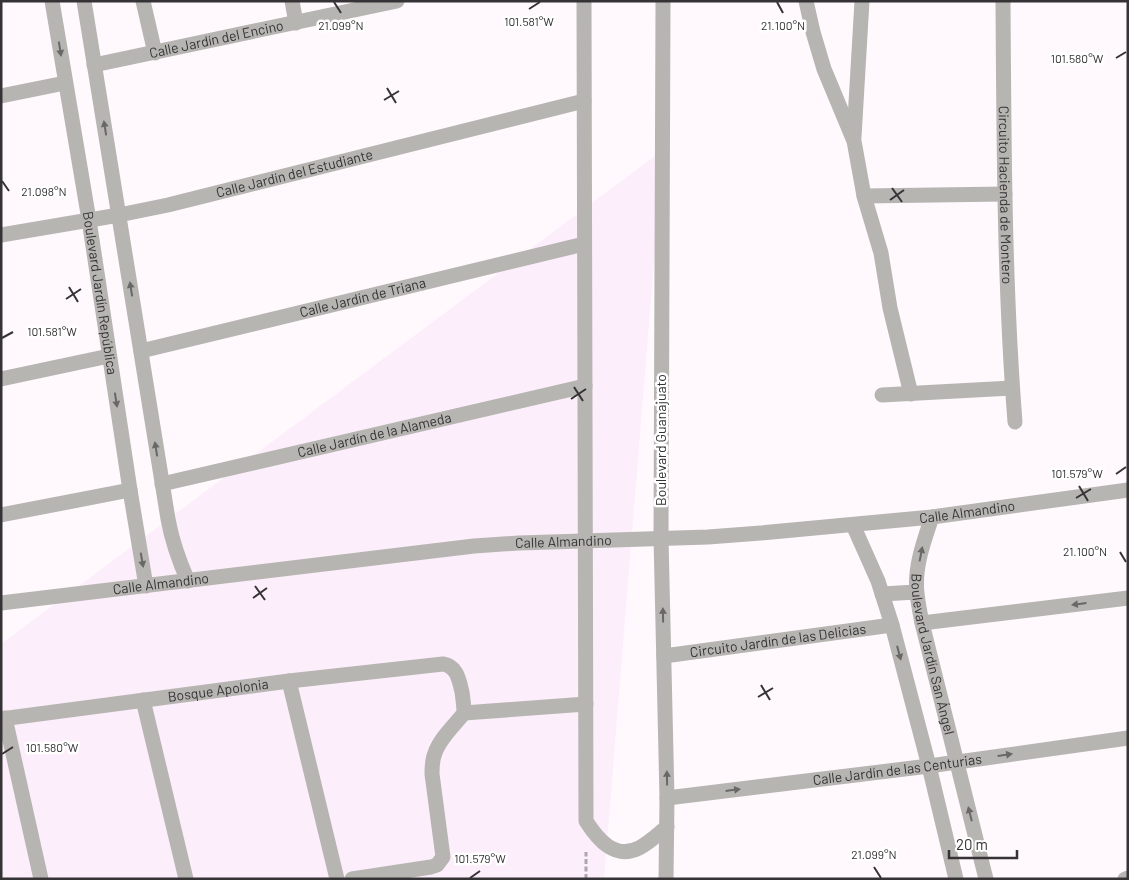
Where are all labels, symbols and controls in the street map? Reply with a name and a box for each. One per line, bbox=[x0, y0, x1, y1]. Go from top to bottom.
text: 101.581°W bbox=[504, 14, 554, 28]
street label: Calle Jardín del Encino bbox=[148, 16, 285, 61]
text: 21.099°N bbox=[318, 18, 364, 32]
text: 21.100°N bbox=[761, 18, 805, 32]
one-way arrow bbox=[56, 42, 64, 58]
text: 101.580°W bbox=[1051, 51, 1104, 65]
street label: Circuito Hacienda de Montero bbox=[996, 106, 1016, 285]
one-way arrow bbox=[100, 120, 108, 136]
street label: Calle Jardín del Estudiante bbox=[214, 145, 374, 201]
text: 21.098°N bbox=[21, 184, 67, 198]
street label: Boulevard Jardín República bbox=[80, 210, 121, 376]
street label: Calle Jardín de Triana bbox=[298, 274, 427, 320]
one-way arrow bbox=[126, 280, 134, 296]
text: 101.581°W bbox=[27, 324, 77, 338]
street label: Boulevard Guanajuato bbox=[652, 374, 669, 506]
one-way arrow bbox=[112, 392, 120, 408]
street label: Calle Jardín de la Alameda bbox=[296, 408, 453, 460]
one-way arrow bbox=[152, 441, 160, 457]
text: 101.579°W bbox=[1051, 466, 1103, 480]
street label: Calle Almandino bbox=[918, 497, 1016, 526]
street label: Calle Almandino bbox=[515, 531, 612, 551]
text: 21.100°N bbox=[1063, 544, 1107, 558]
one-way arrow bbox=[917, 545, 925, 561]
one-way arrow bbox=[138, 553, 146, 569]
street label: Calle Almandino bbox=[112, 569, 210, 597]
street label: Boulevard Jardín San Ángel bbox=[908, 573, 959, 736]
one-way arrow bbox=[1071, 600, 1087, 608]
one-way arrow bbox=[659, 607, 667, 623]
street label: Circuito Jardín de las Delicias bbox=[689, 620, 867, 660]
one-way arrow bbox=[895, 645, 903, 660]
street label: Bosque Apolonia bbox=[167, 675, 270, 705]
text: 101.580°W bbox=[26, 740, 79, 754]
street label: Calle Jardín de las Centurias bbox=[812, 750, 983, 788]
one-way arrow bbox=[998, 751, 1014, 759]
one-way arrow bbox=[663, 769, 671, 785]
one-way arrow bbox=[725, 786, 741, 794]
one-way arrow bbox=[966, 807, 974, 822]
scale bar bbox=[949, 828, 1016, 860]
text: 20 m bbox=[956, 835, 988, 853]
text: 21.099°N bbox=[851, 847, 897, 861]
text: 101.579°W bbox=[454, 851, 506, 865]

